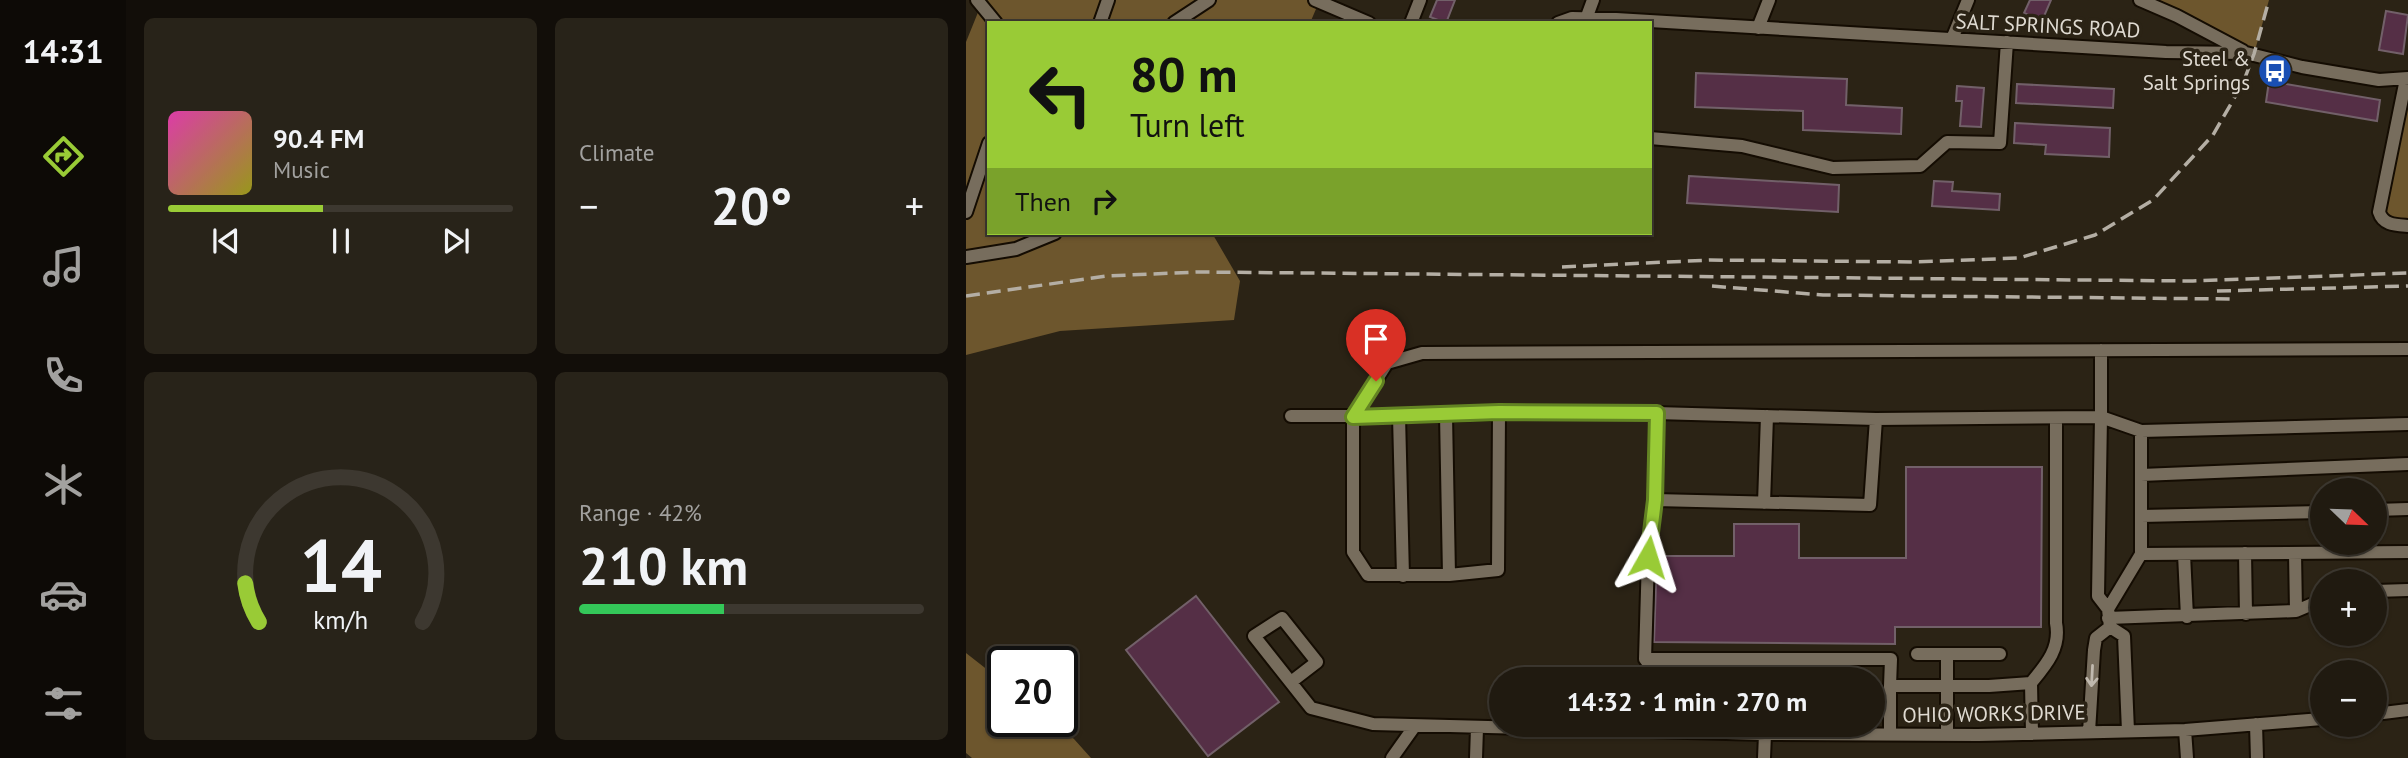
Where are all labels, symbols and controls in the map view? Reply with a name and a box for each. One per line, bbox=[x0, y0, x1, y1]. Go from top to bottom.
street label: SALT SPRINGS ROAD bbox=[1955, 7, 2141, 44]
text: 14:31 bbox=[22, 30, 104, 72]
text: 80 m bbox=[1130, 42, 1237, 106]
place label: Steel & Salt Springs bbox=[2143, 45, 2250, 96]
icon: left bbox=[1015, 49, 1106, 140]
bus stop icon: Steel & Salt Springs bbox=[2256, 52, 2294, 90]
text: Turn left bbox=[1130, 104, 1245, 146]
text: 90.4 FM bbox=[273, 122, 364, 155]
icon: directions bbox=[39, 132, 88, 181]
text: Climate bbox=[579, 138, 654, 167]
text: Music bbox=[273, 155, 330, 184]
text: 20° bbox=[711, 172, 792, 239]
text: − bbox=[579, 181, 598, 230]
text: + bbox=[905, 181, 924, 230]
icon: right bbox=[1085, 182, 1123, 220]
text: Then bbox=[1015, 185, 1071, 218]
icon: previous bbox=[207, 222, 245, 260]
icon: pause bbox=[322, 222, 360, 260]
icon: next bbox=[437, 222, 475, 260]
icon: music bbox=[39, 242, 88, 291]
pin bbox=[1346, 309, 1406, 381]
icon: arrive bbox=[1357, 320, 1395, 358]
icon: phone bbox=[39, 351, 88, 400]
icon: climate bbox=[39, 460, 88, 509]
north arrow bbox=[2310, 478, 2387, 555]
map controls bbox=[2310, 478, 2387, 737]
text: Range · 42% bbox=[579, 498, 702, 527]
text: 14 bbox=[299, 518, 382, 612]
position arrow bbox=[1611, 520, 1685, 594]
text: 210 km bbox=[579, 532, 748, 599]
button: + bbox=[2310, 569, 2387, 646]
icon: car bbox=[39, 570, 88, 619]
text: km/h bbox=[313, 604, 368, 636]
speed limit sign: 20 bbox=[987, 646, 1078, 737]
button: − bbox=[2310, 660, 2387, 737]
one-way arrow bbox=[2085, 665, 2098, 687]
icon: filters bbox=[39, 679, 88, 728]
text: 14:32 · 1 min · 270 m bbox=[1567, 685, 1807, 718]
street label: OHIO WORKS DRIVE bbox=[1902, 698, 2086, 729]

